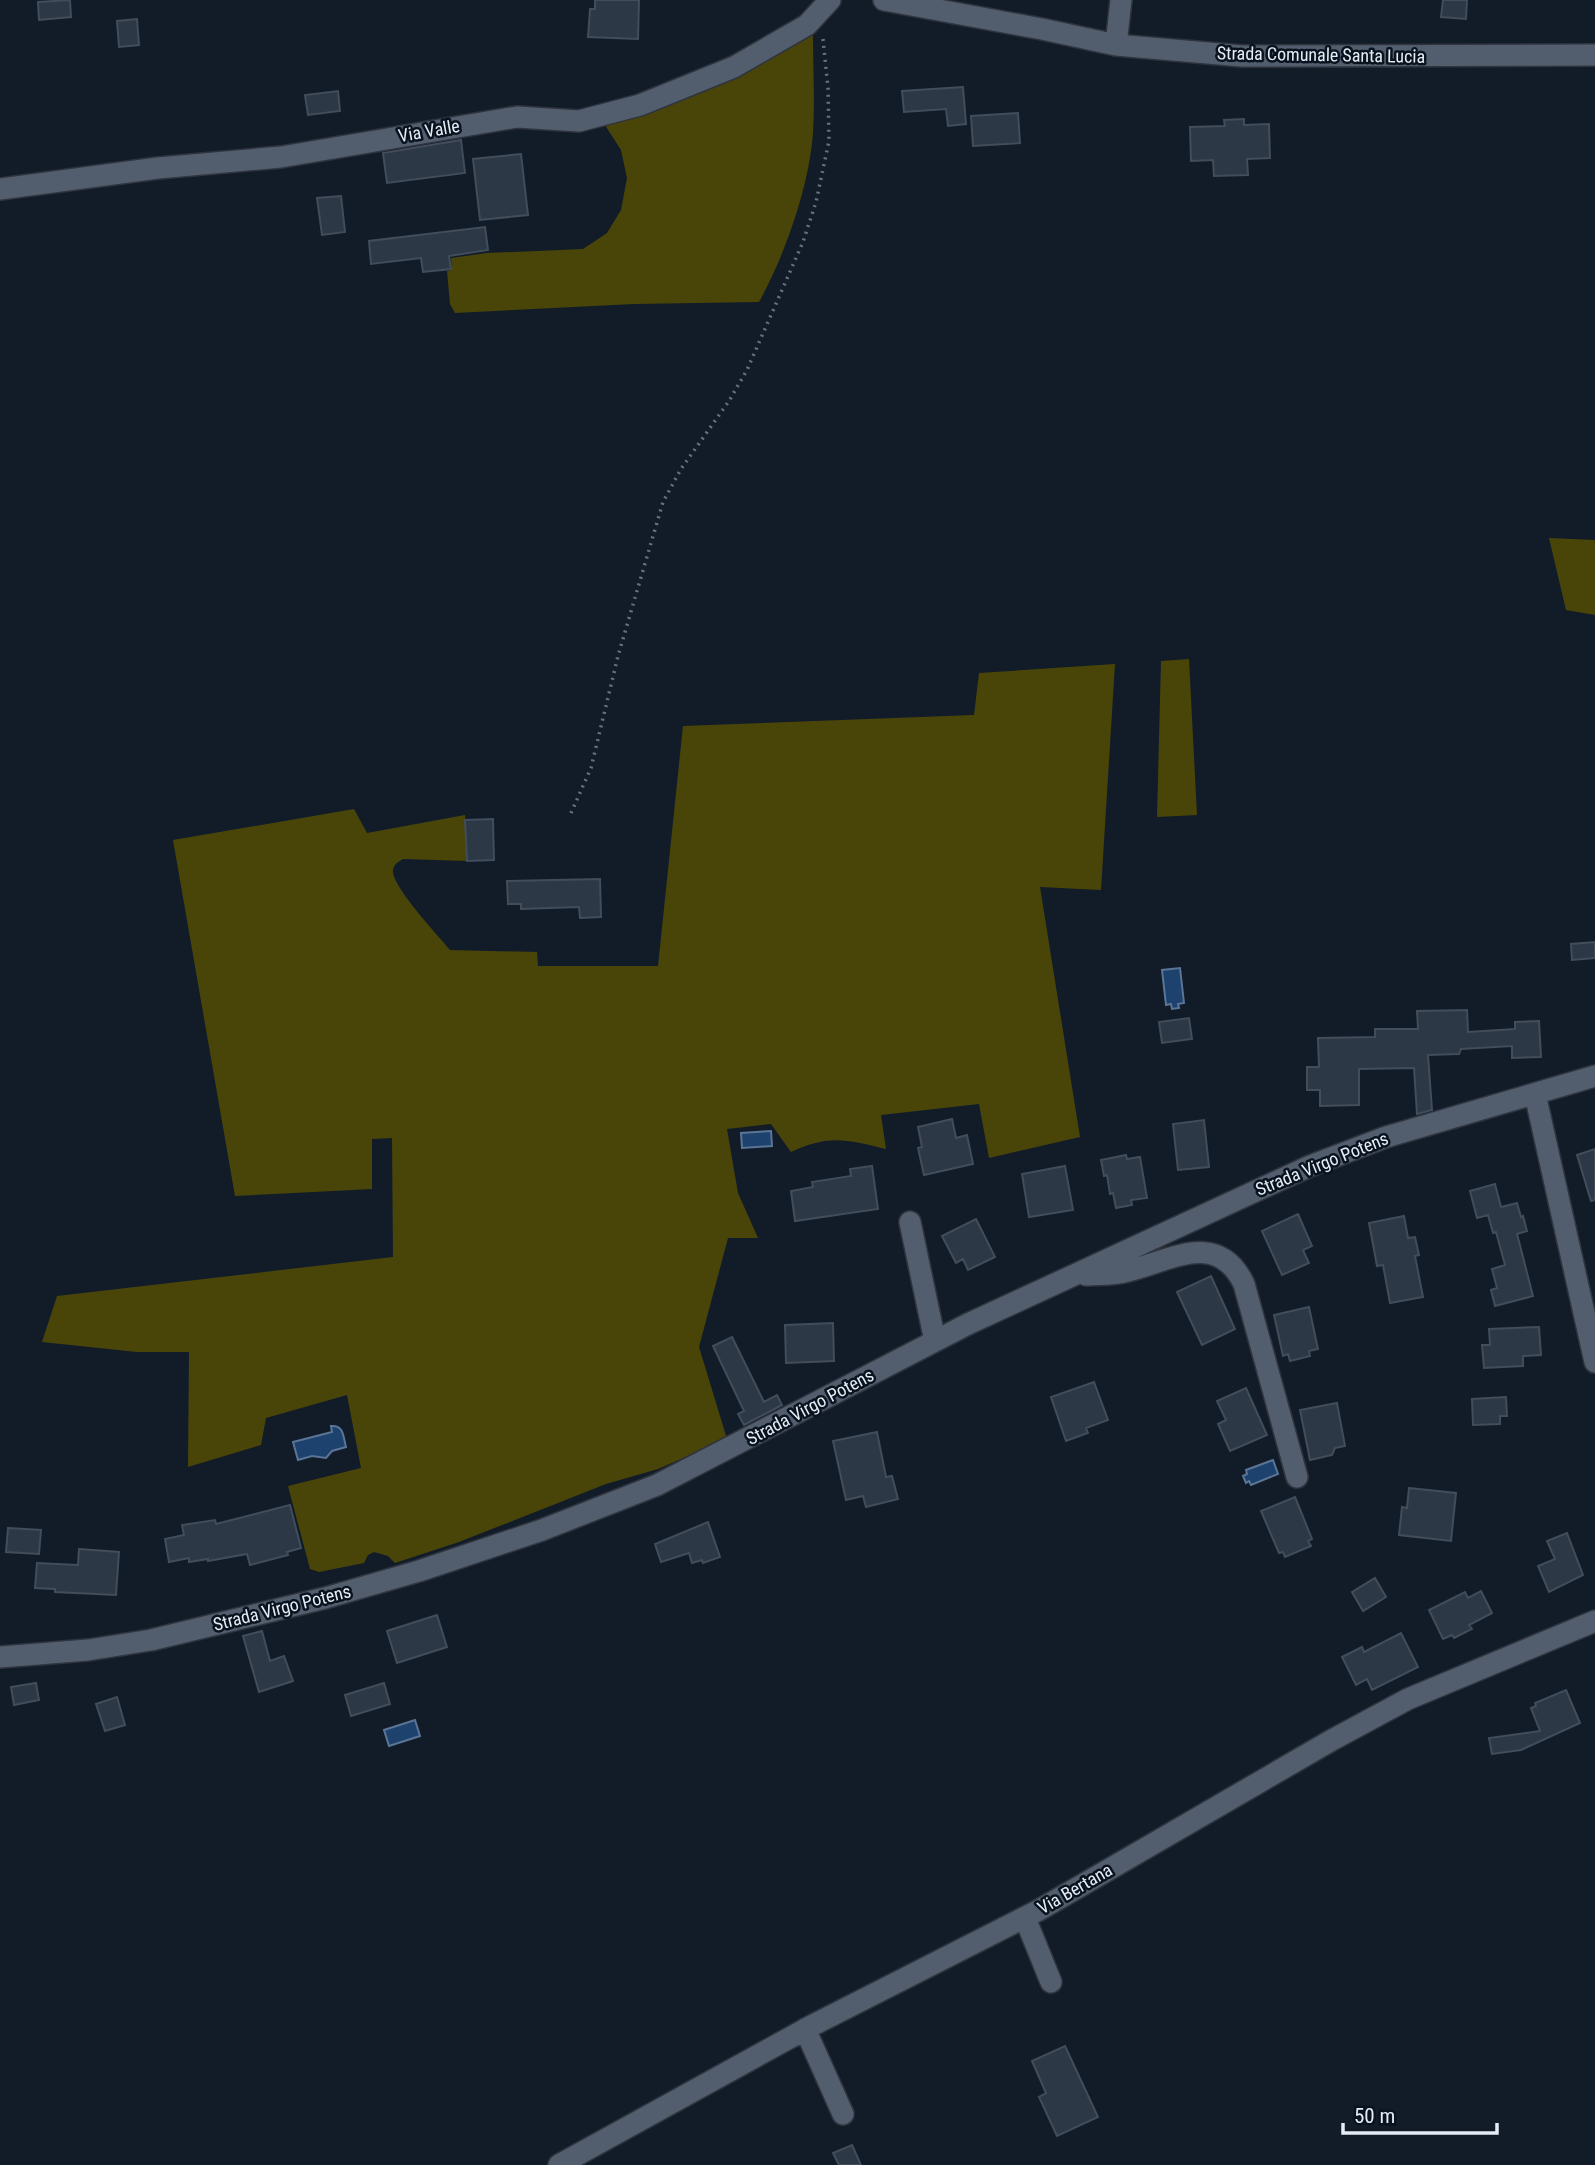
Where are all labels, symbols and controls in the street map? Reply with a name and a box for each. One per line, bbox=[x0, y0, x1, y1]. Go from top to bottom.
street label: Strada Comunale Santa Lucia bbox=[1217, 42, 1425, 67]
street label: Via Valle bbox=[397, 115, 461, 146]
street label: Strada Virgo Potens bbox=[1252, 1127, 1391, 1200]
street label: Strada Virgo Potens bbox=[742, 1364, 877, 1449]
street label: Strada Virgo Potens bbox=[211, 1580, 353, 1635]
street label: Via Bertana bbox=[1034, 1859, 1116, 1918]
scale bar bbox=[1343, 2092, 1497, 2136]
text: 50 m bbox=[1354, 2104, 1395, 2128]

